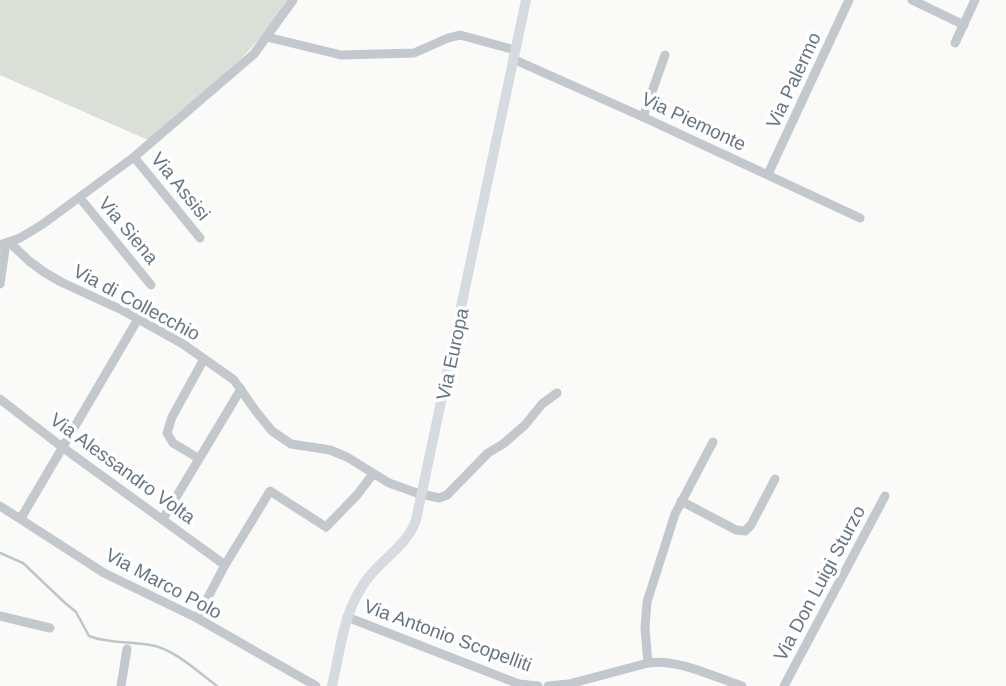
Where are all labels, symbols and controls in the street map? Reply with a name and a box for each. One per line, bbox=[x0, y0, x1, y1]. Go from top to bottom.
street label: Via Palermo bbox=[762, 29, 825, 131]
street label: Via Piemonte bbox=[638, 88, 749, 155]
street label: Via Assisi bbox=[147, 148, 214, 224]
street label: Via Siena bbox=[95, 193, 163, 268]
street label: Via di Collecchio bbox=[70, 260, 204, 345]
street label: Via Europa bbox=[432, 306, 473, 402]
street label: Via Alessandro Volta bbox=[46, 409, 200, 528]
street label: Via Don Luigi Sturzo bbox=[770, 502, 869, 664]
street label: Via Marco Polo bbox=[102, 544, 225, 623]
street label: Via Antonio Scopelliti bbox=[361, 595, 535, 676]

